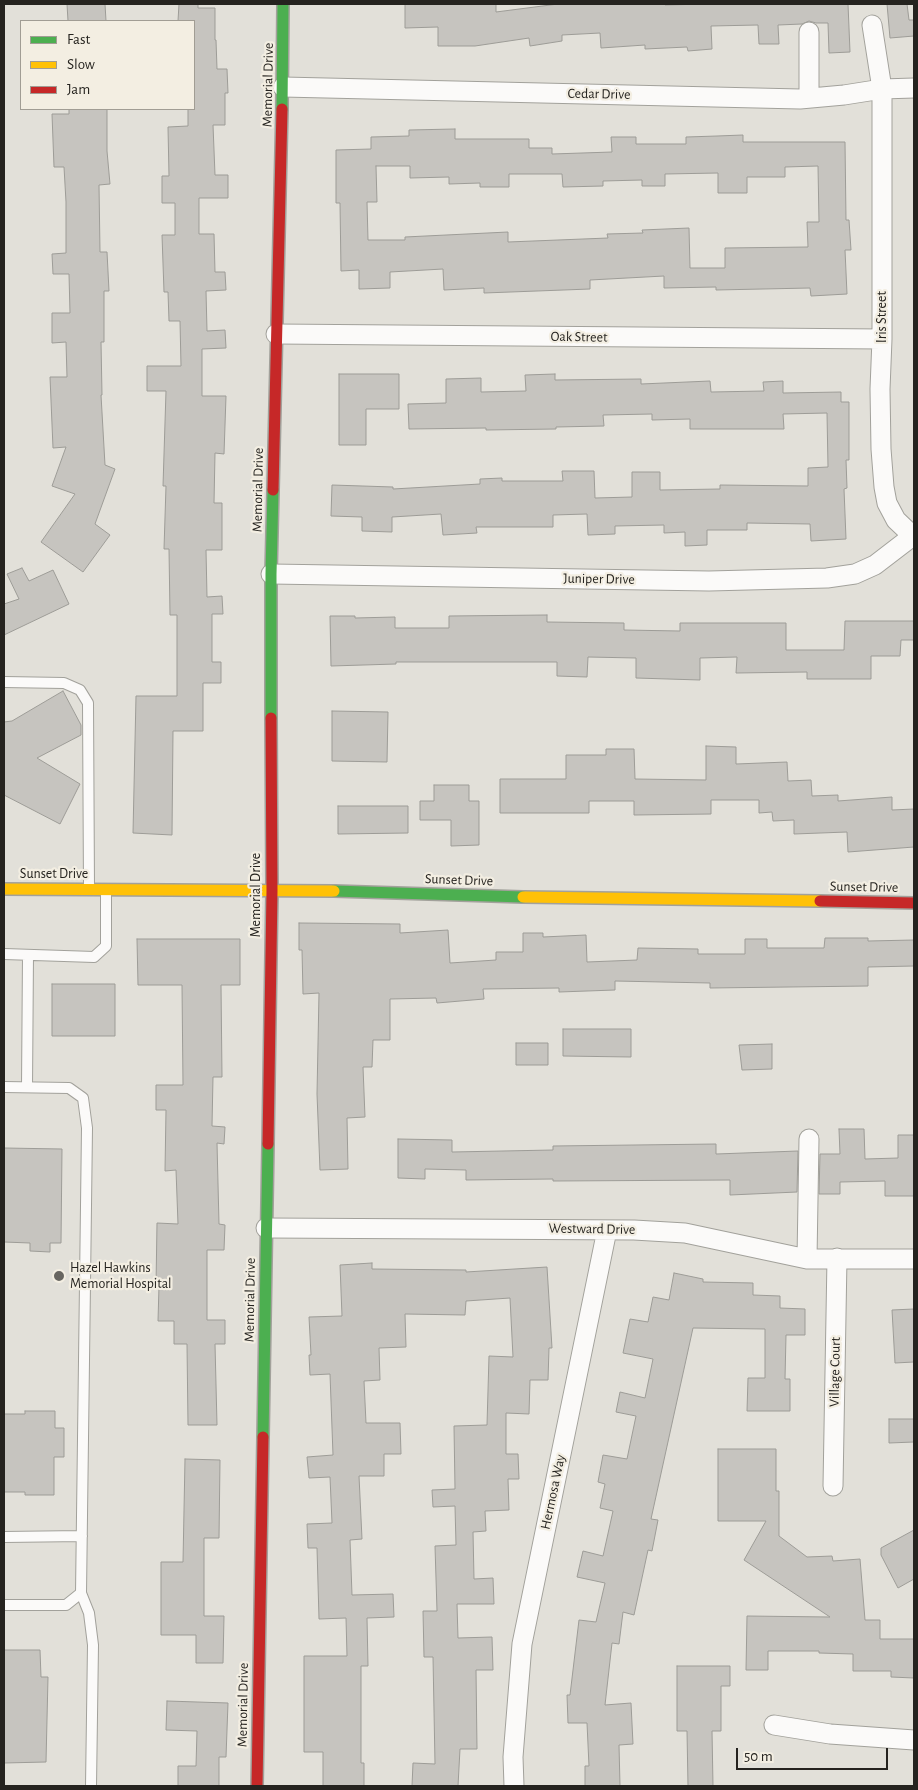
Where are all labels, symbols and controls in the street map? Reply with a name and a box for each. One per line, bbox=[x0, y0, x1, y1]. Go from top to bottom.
legend bbox=[20, 20, 195, 110]
text: Fast bbox=[67, 32, 90, 47]
street label: Memorial Drive bbox=[259, 43, 277, 127]
text: Slow bbox=[67, 57, 95, 72]
text: Jam bbox=[67, 82, 90, 97]
street label: Cedar Drive bbox=[567, 85, 631, 103]
street label: Iris Street bbox=[874, 291, 890, 343]
street label: Oak Street bbox=[550, 328, 608, 346]
street label: Memorial Drive bbox=[249, 448, 267, 532]
street label: Juniper Drive bbox=[563, 570, 635, 588]
street label: Memorial Drive bbox=[248, 853, 264, 937]
street label: Sunset Drive bbox=[20, 866, 88, 882]
street label: Sunset Drive bbox=[425, 870, 493, 890]
street label: Sunset Drive bbox=[830, 878, 898, 896]
street label: Westward Drive bbox=[549, 1220, 635, 1238]
street label: Memorial Drive bbox=[241, 1258, 259, 1342]
place label: Hazel Hawkins Memorial Hospital bbox=[70, 1260, 172, 1292]
marker: Hazel Hawkins Memorial Hospital bbox=[52, 1269, 66, 1283]
street label: Village Court bbox=[826, 1337, 844, 1407]
street label: Hermosa Way bbox=[537, 1453, 569, 1531]
street label: Memorial Drive bbox=[234, 1663, 252, 1747]
scale bar bbox=[738, 1738, 890, 1770]
text: 50 m bbox=[744, 1749, 773, 1764]

